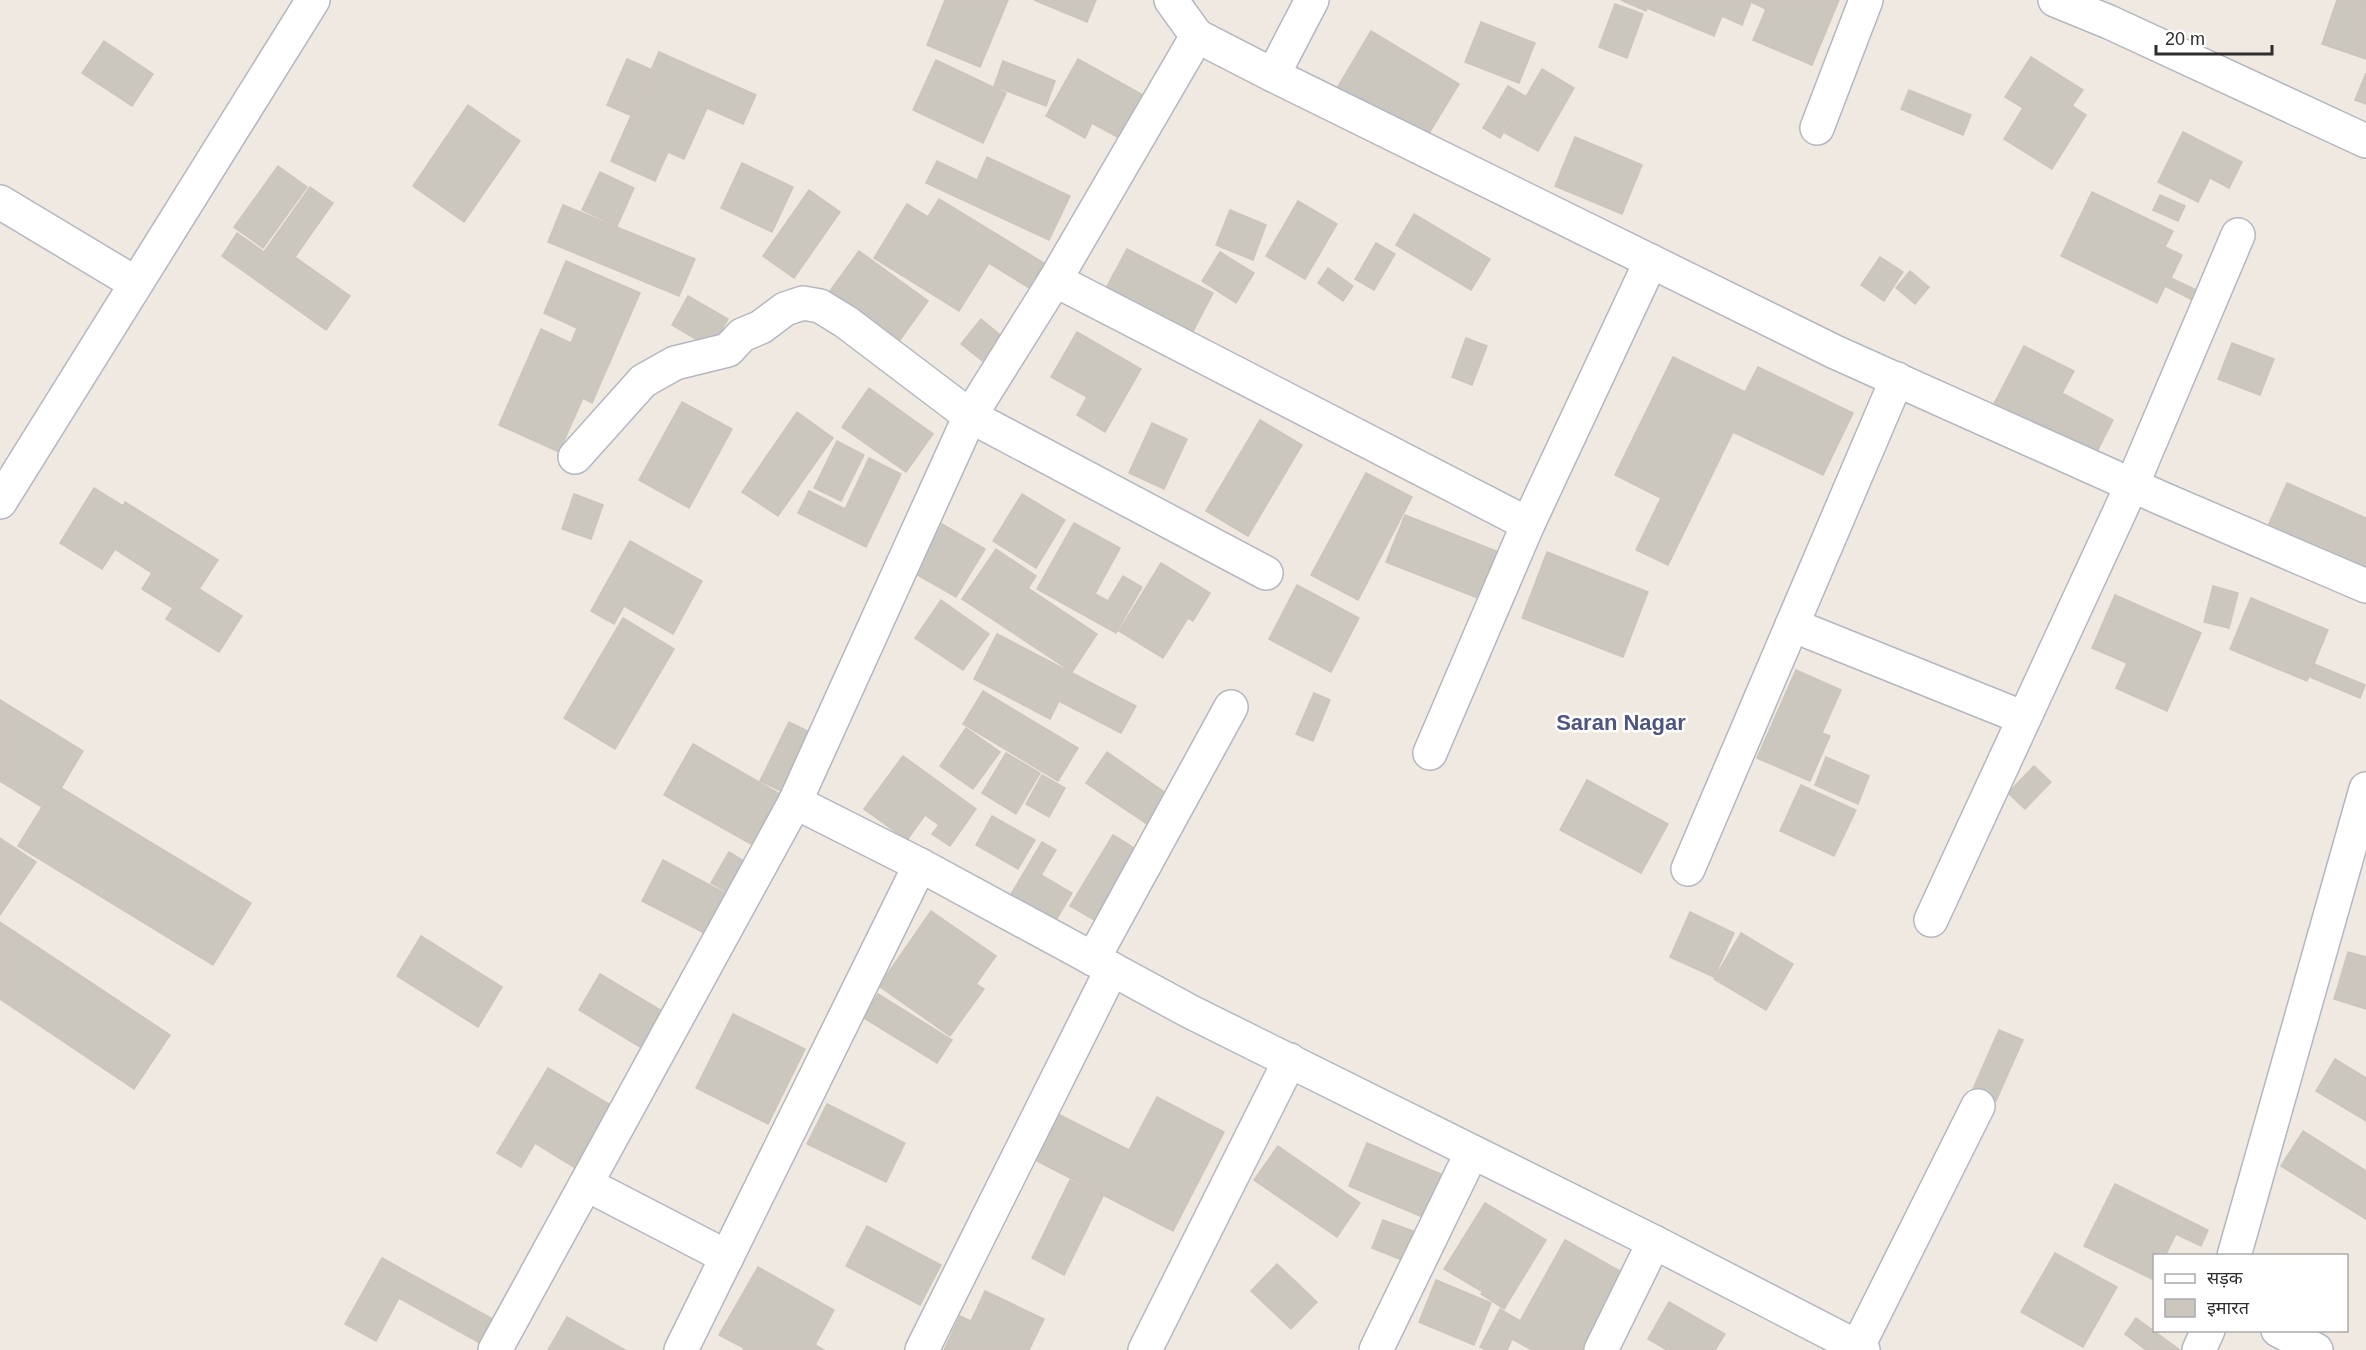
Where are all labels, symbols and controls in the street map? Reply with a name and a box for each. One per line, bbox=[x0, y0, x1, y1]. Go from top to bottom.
scale bar bbox=[2156, 18, 2272, 56]
text: 20 m bbox=[2165, 29, 2205, 49]
district label: Saran Nagar bbox=[1556, 710, 1686, 735]
legend bbox=[2153, 1254, 2348, 1332]
text: सड़क bbox=[2207, 1268, 2244, 1288]
text: इमारत bbox=[2207, 1298, 2250, 1318]

